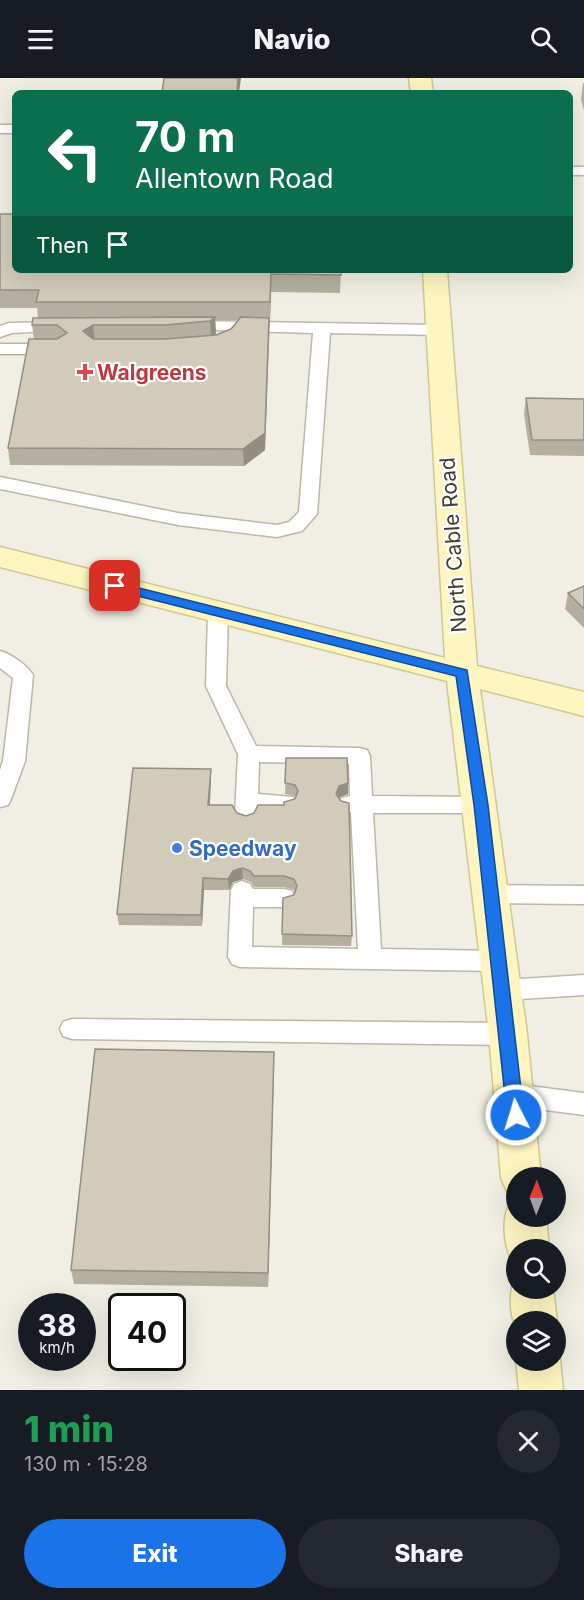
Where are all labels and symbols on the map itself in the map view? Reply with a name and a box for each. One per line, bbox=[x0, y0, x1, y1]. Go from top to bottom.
place label: Walgreens bbox=[97, 360, 207, 385]
marker: Walgreens bbox=[78, 365, 92, 379]
street label: North Cable Road bbox=[434, 456, 472, 634]
pin bbox=[89, 560, 140, 611]
place label: Speedway bbox=[189, 836, 297, 861]
marker: Speedway bbox=[170, 841, 184, 855]
position arrow bbox=[484, 1083, 548, 1147]
north arrow bbox=[506, 1167, 566, 1227]
speed limit sign: 40 bbox=[108, 1293, 186, 1371]

